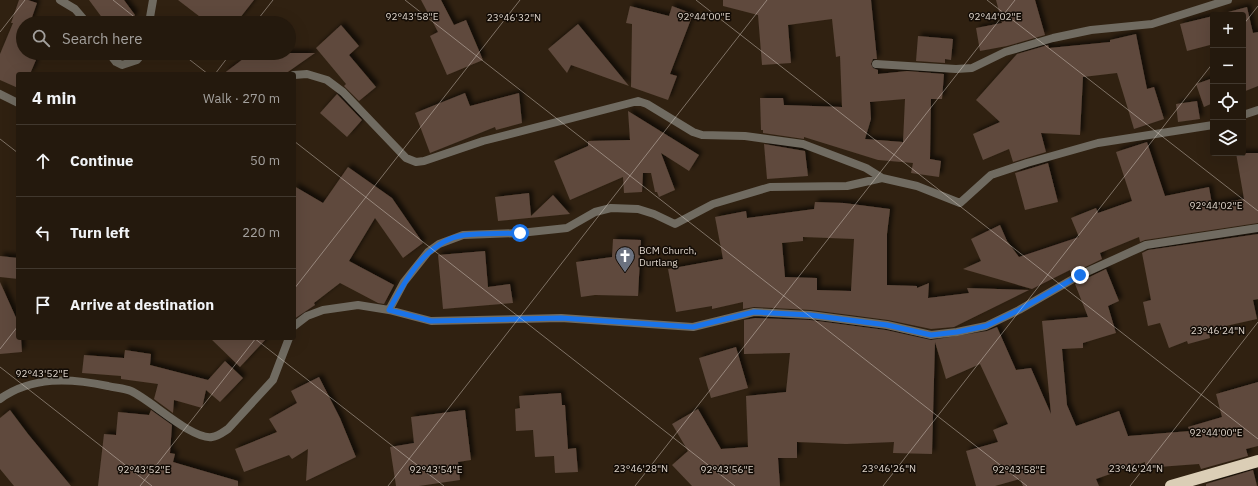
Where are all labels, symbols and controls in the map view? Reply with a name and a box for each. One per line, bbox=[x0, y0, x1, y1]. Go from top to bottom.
text: 92°43'58"E bbox=[385, 10, 439, 23]
text: 92°44'00"E bbox=[677, 10, 731, 23]
text: 92°44'02"E bbox=[968, 10, 1022, 23]
text: 23°46'32"N bbox=[487, 11, 541, 24]
map controls bbox=[1210, 12, 1246, 156]
button: + bbox=[1210, 12, 1246, 48]
search box bbox=[16, 16, 296, 60]
icon: search bbox=[30, 27, 52, 49]
text: Search here bbox=[62, 29, 142, 48]
button: − bbox=[1210, 48, 1246, 84]
button: locate bbox=[1210, 84, 1246, 120]
text: 4 min bbox=[32, 87, 76, 109]
text: Walk · 270 m bbox=[203, 90, 280, 107]
button: layers bbox=[1210, 120, 1246, 156]
icon: ahead bbox=[32, 150, 54, 172]
text: Continue bbox=[70, 151, 134, 170]
text: 50 m bbox=[250, 152, 280, 169]
text: 92°44'02"E bbox=[1189, 199, 1243, 212]
icon: left bbox=[32, 222, 54, 244]
text: Turn left bbox=[70, 223, 130, 242]
text: 220 m bbox=[242, 224, 280, 241]
route start bbox=[511, 224, 529, 242]
place label: BCM Church, Durtlang bbox=[639, 244, 697, 269]
church icon: BCM Church, Durtlang bbox=[614, 245, 636, 273]
route end bbox=[1071, 266, 1089, 284]
icon: arrive bbox=[32, 294, 54, 316]
text: Arrive at destination bbox=[70, 295, 214, 314]
text: 23°46'24"N bbox=[1191, 324, 1245, 337]
text: 92°43'52"E bbox=[15, 367, 69, 380]
text: 92°44'00"E bbox=[1189, 426, 1243, 439]
text: 23°46'28"N bbox=[614, 462, 668, 475]
text: 23°46'26"N bbox=[862, 462, 916, 475]
text: 23°46'24"N bbox=[1109, 462, 1163, 475]
text: 92°43'52"E bbox=[117, 463, 171, 476]
text: 92°43'54"E bbox=[409, 463, 463, 476]
text: 92°43'56"E bbox=[700, 463, 754, 476]
text: 92°43'58"E bbox=[992, 463, 1046, 476]

